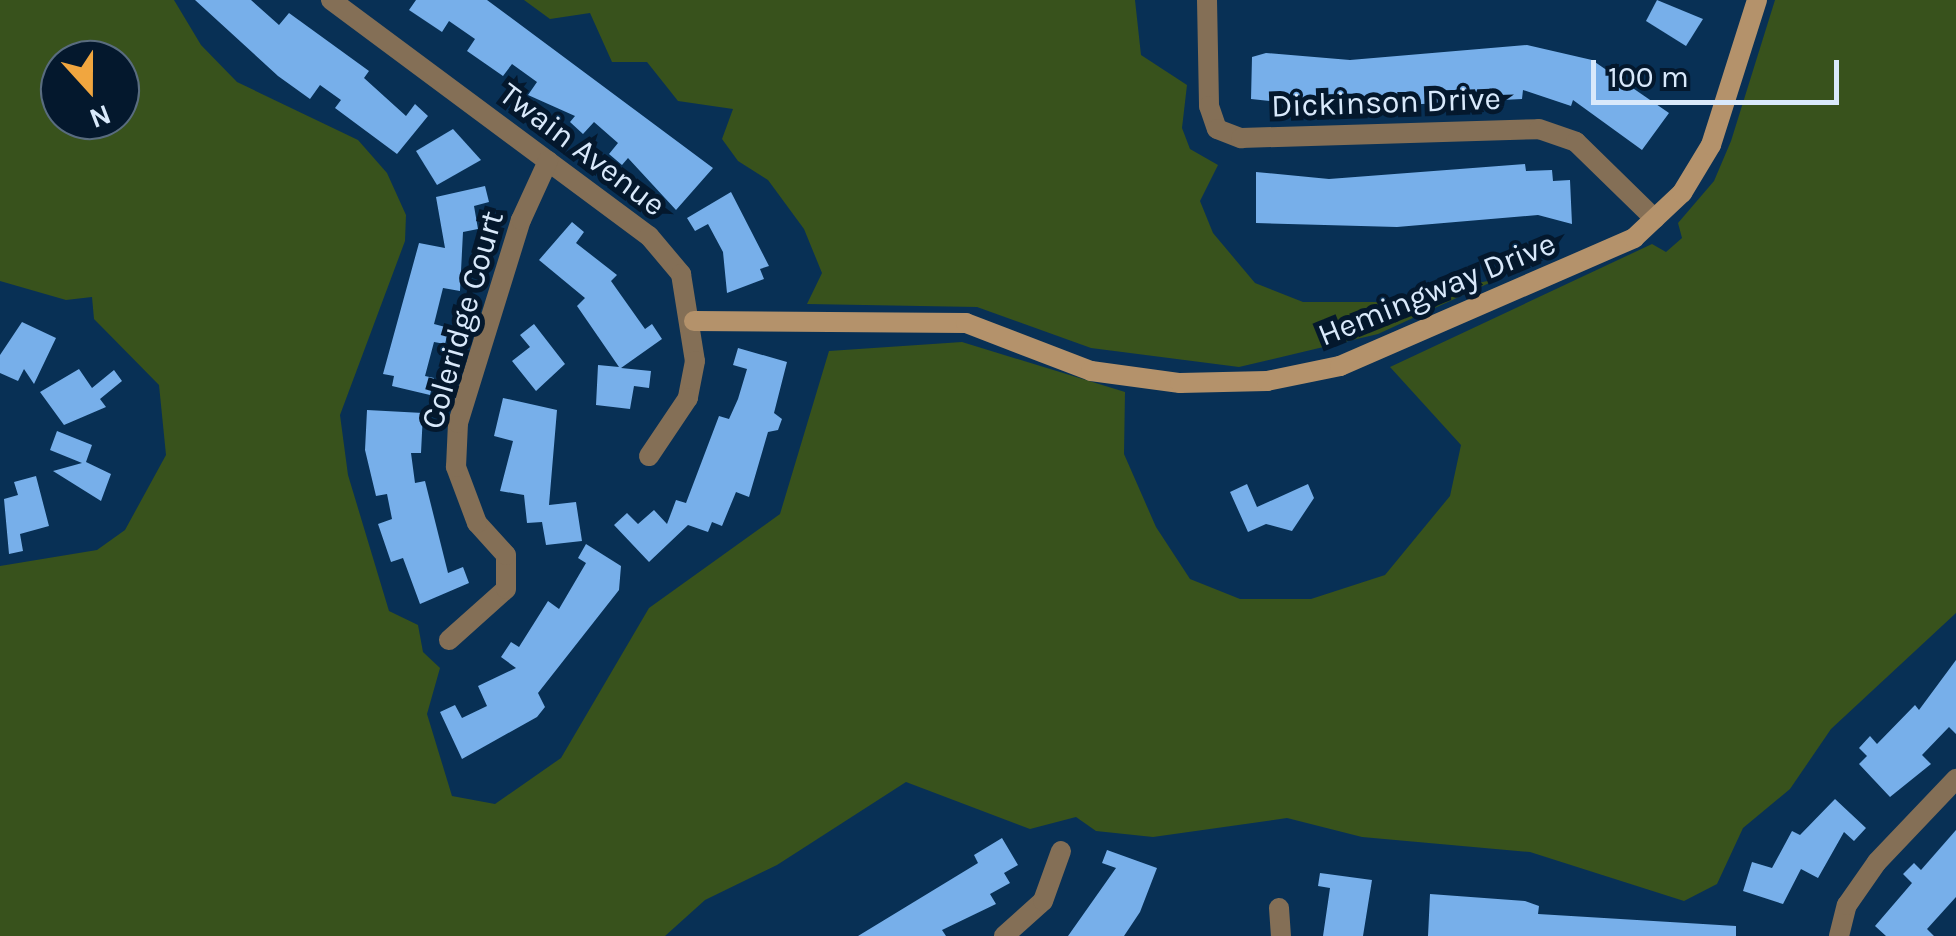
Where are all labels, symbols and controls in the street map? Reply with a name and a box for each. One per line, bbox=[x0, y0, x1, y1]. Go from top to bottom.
north arrow bbox=[40, 40, 140, 140]
scale bar bbox=[1596, 40, 1844, 102]
text: 100 m bbox=[1608, 59, 1689, 95]
street label: Twain Avenue bbox=[491, 75, 673, 225]
street label: Dickinson Drive bbox=[1270, 80, 1502, 126]
text: N bbox=[85, 98, 116, 136]
street label: Coleridge Court bbox=[414, 207, 512, 433]
street label: Hemingway Drive bbox=[1313, 225, 1561, 355]

